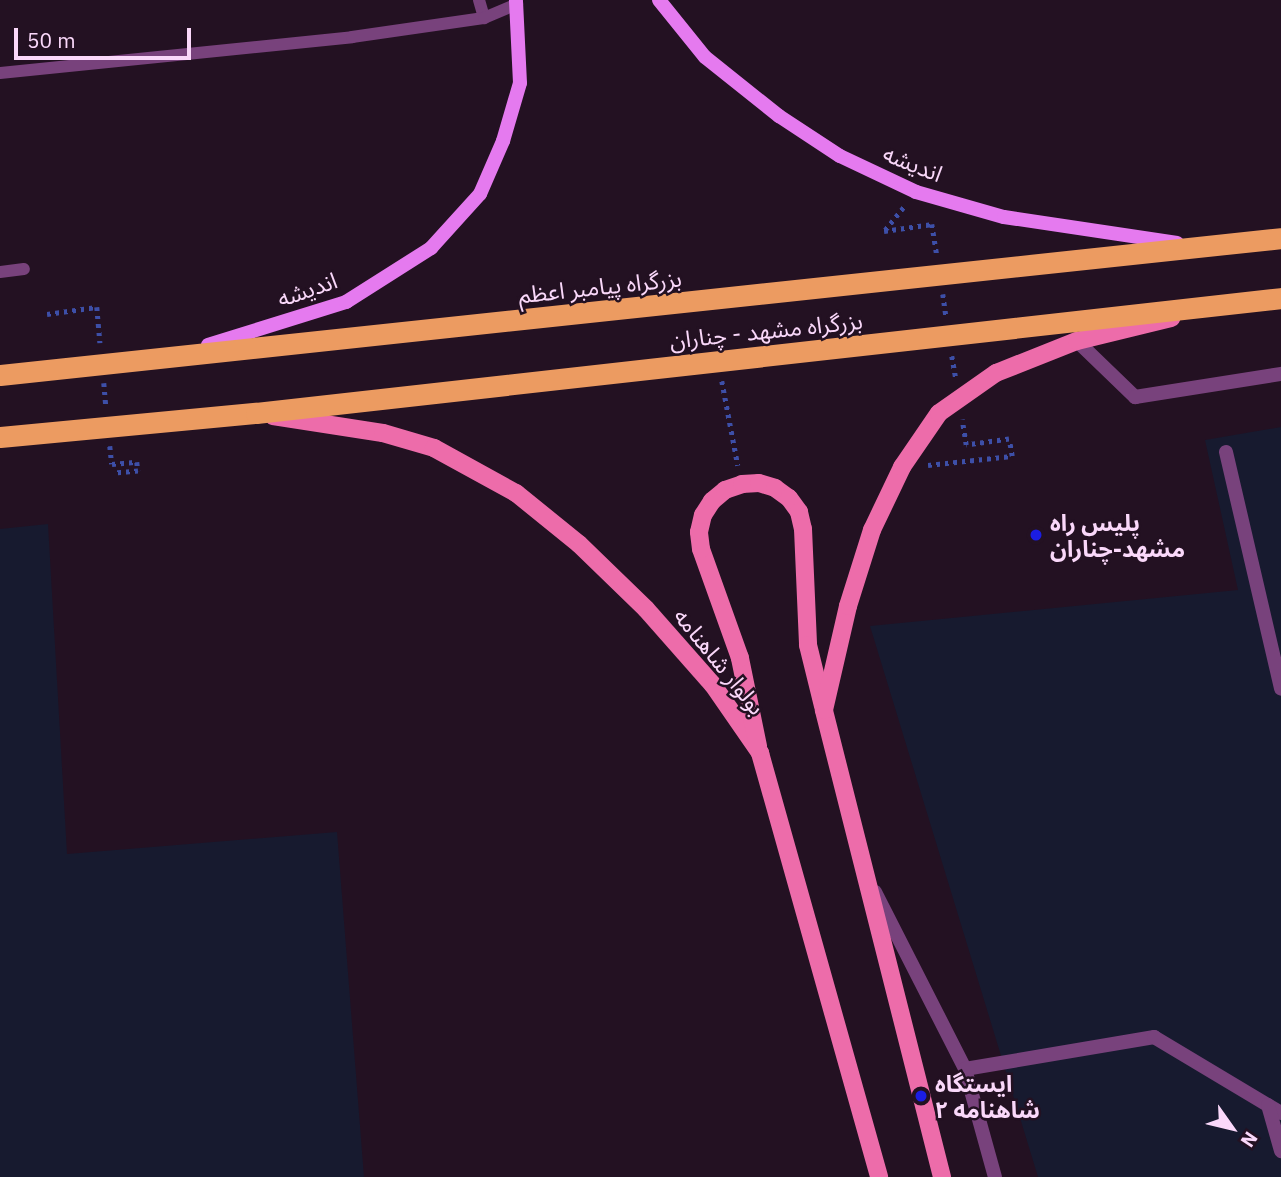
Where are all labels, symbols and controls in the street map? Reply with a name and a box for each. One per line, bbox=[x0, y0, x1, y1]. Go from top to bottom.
scale bar bbox=[18, 14, 194, 58]
text: 50 m bbox=[27, 26, 76, 54]
street label: اندیشه bbox=[879, 139, 947, 187]
street label: بزرگراه پیامبر اعظم bbox=[517, 264, 683, 308]
street label: اندیشه bbox=[273, 266, 341, 312]
street label: بزرگراه مشهد - چناران bbox=[668, 306, 864, 354]
place label: پلیس راه مشهد-چناران bbox=[1050, 508, 1185, 562]
marker: پلیس راه مشهد-چناران bbox=[1028, 527, 1044, 543]
street label: بولوار شاهنامه bbox=[669, 602, 771, 720]
place label: ایستگاه شاهنامه ۲ bbox=[935, 1069, 1040, 1123]
marker: ایستگاه شاهنامه ۲ bbox=[913, 1088, 929, 1104]
north arrow bbox=[1197, 1093, 1267, 1163]
text: N bbox=[1236, 1127, 1263, 1152]

